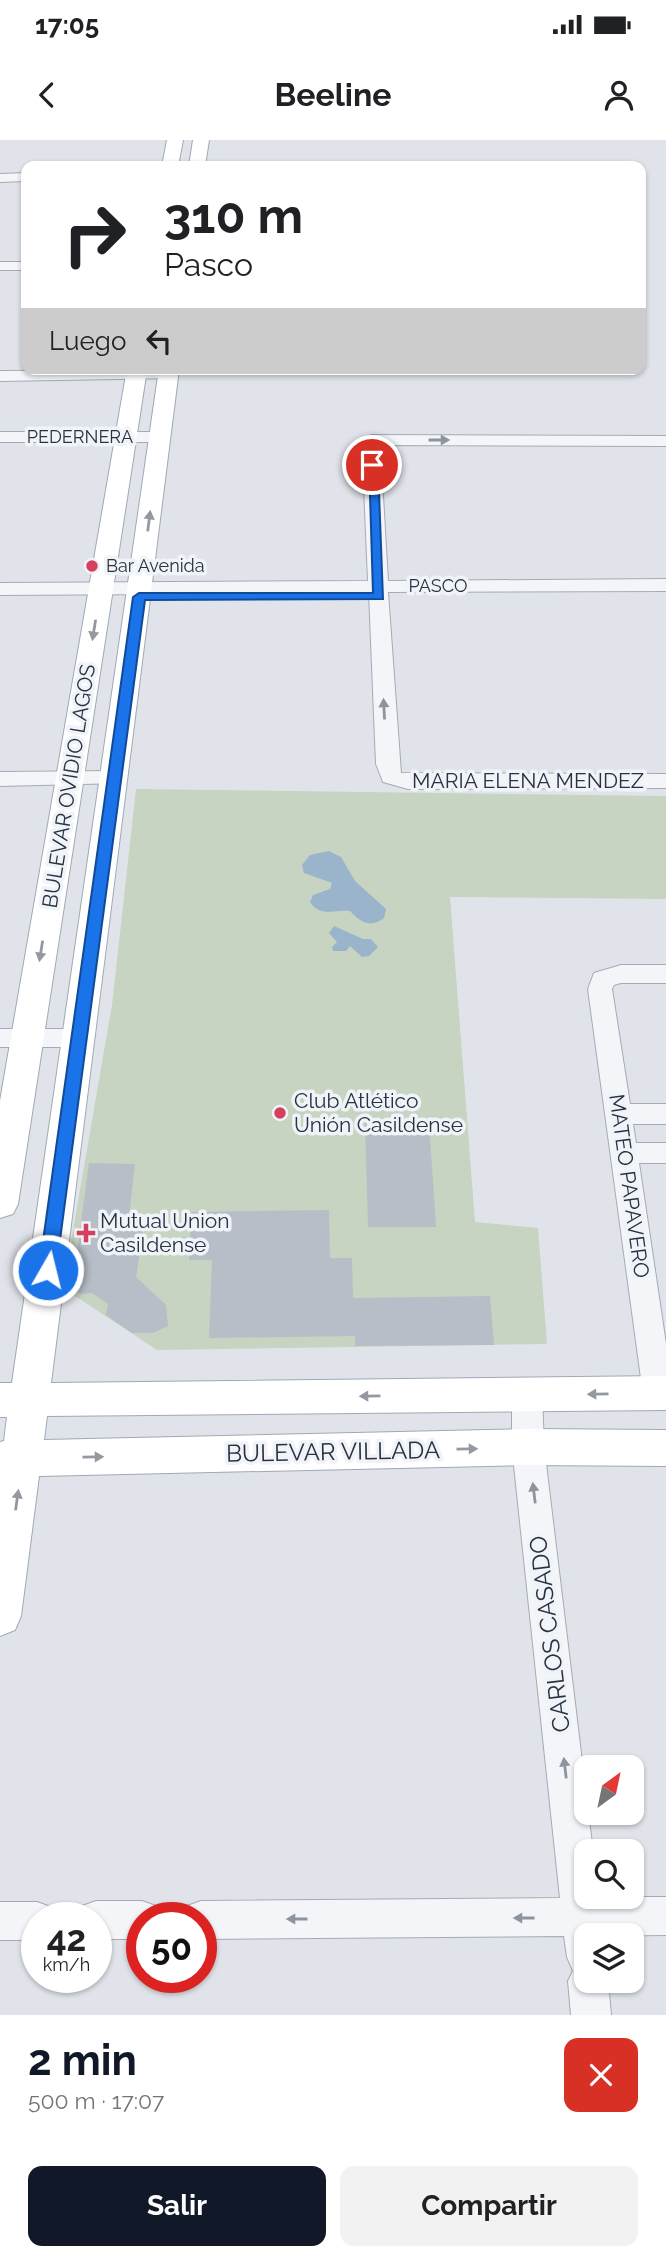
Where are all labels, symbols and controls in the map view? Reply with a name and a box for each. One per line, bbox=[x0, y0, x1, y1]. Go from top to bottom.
text: 17:05 bbox=[35, 10, 99, 40]
icon: back bbox=[28, 76, 66, 114]
text: Beeline bbox=[275, 76, 391, 113]
icon: person bbox=[600, 76, 638, 114]
text: 310 m bbox=[164, 187, 303, 244]
icon: right bbox=[49, 189, 140, 280]
text: Pasco bbox=[164, 246, 253, 283]
icon: left bbox=[140, 322, 178, 360]
text: Luego bbox=[49, 326, 126, 356]
street label: PEDERNERA bbox=[27, 426, 133, 447]
pin bbox=[342, 435, 402, 495]
one-way arrow bbox=[429, 435, 451, 446]
icon: arrive bbox=[353, 446, 391, 484]
one-way arrow bbox=[143, 510, 154, 532]
place label: Bar Avenida bbox=[106, 555, 205, 576]
marker: Bar Avenida bbox=[84, 558, 100, 574]
street label: PASCO bbox=[409, 575, 467, 596]
one-way arrow bbox=[88, 619, 99, 641]
street label: BULEVAR OVIDIO LAGOS bbox=[37, 662, 100, 910]
one-way arrow bbox=[379, 698, 390, 720]
street label: MARIA ELENA MENDEZ bbox=[412, 768, 644, 793]
one-way arrow bbox=[35, 940, 46, 962]
place label: Club Atlético Unión Casildense bbox=[294, 1088, 463, 1137]
street label: MATEO PAPAVERO bbox=[604, 1092, 655, 1279]
marker: Club Atlético Unión Casildense bbox=[272, 1105, 288, 1121]
place label: Mutual Union Casildense bbox=[100, 1208, 230, 1257]
marker: Mutual Union Casildense bbox=[78, 1225, 94, 1241]
position arrow bbox=[11, 1233, 85, 1307]
one-way arrow bbox=[587, 1388, 609, 1400]
one-way arrow bbox=[359, 1390, 381, 1402]
street label: BULEVAR VILLADA bbox=[226, 1435, 440, 1468]
one-way arrow bbox=[456, 1443, 478, 1455]
one-way arrow bbox=[82, 1452, 104, 1463]
one-way arrow bbox=[528, 1482, 539, 1504]
one-way arrow bbox=[12, 1488, 23, 1510]
street label: CARLOS CASADO bbox=[523, 1534, 576, 1734]
north arrow bbox=[574, 1755, 644, 1825]
map controls bbox=[574, 1755, 644, 1993]
one-way arrow bbox=[560, 1757, 571, 1779]
button: search bbox=[574, 1839, 644, 1909]
speed limit sign: 50 bbox=[126, 1902, 217, 1993]
one-way arrow bbox=[513, 1912, 535, 1924]
one-way arrow bbox=[286, 1913, 308, 1925]
text: 42 bbox=[47, 1918, 86, 1959]
button: layers bbox=[574, 1923, 644, 1993]
text: km/h bbox=[43, 1954, 90, 1975]
text: 2 min bbox=[28, 2036, 137, 2085]
button: close bbox=[564, 2038, 638, 2112]
text: 500 m · 17:07 bbox=[28, 2087, 164, 2114]
button: Salir bbox=[28, 2166, 326, 2246]
button: Compartir bbox=[340, 2166, 638, 2246]

